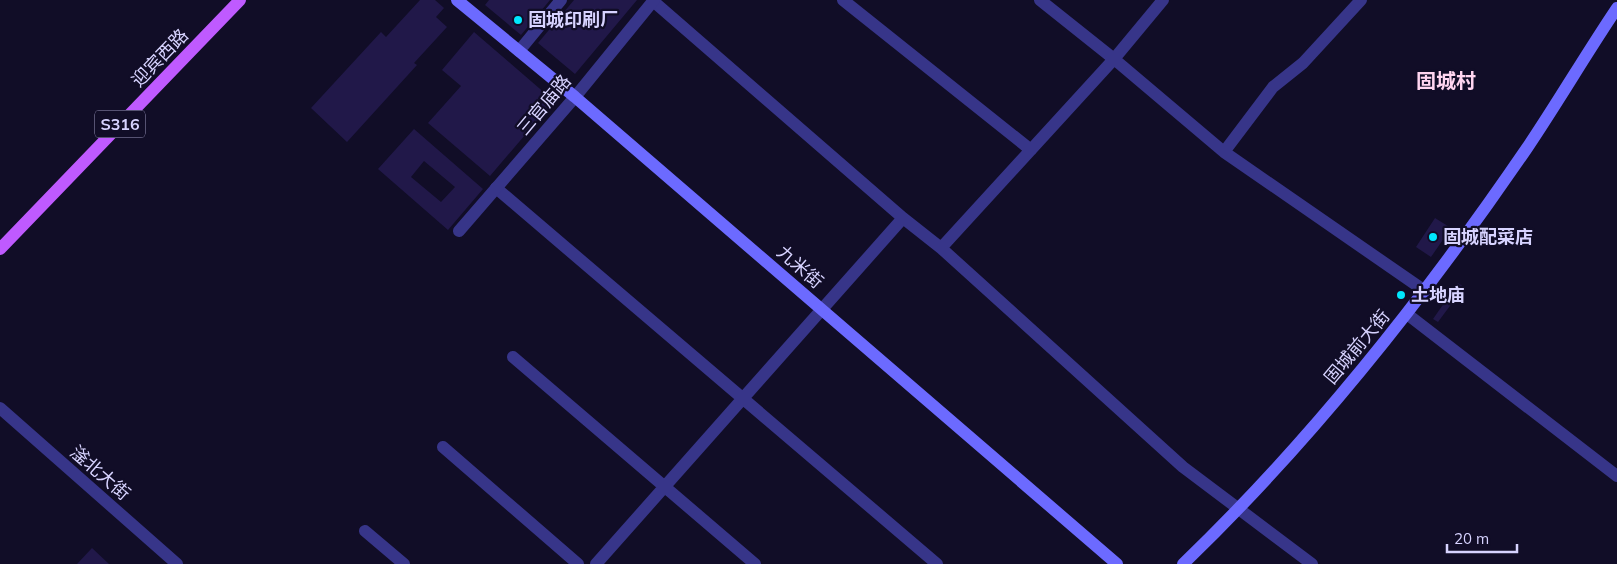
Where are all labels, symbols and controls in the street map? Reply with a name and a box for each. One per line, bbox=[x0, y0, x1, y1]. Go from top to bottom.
place label: 固城印刷厂 bbox=[528, 8, 618, 31]
marker: 固城印刷厂 bbox=[512, 14, 524, 26]
street label: 迎宾西路 bbox=[126, 24, 193, 92]
district label: 固城村 bbox=[1416, 68, 1476, 93]
street label: 三官庙路 bbox=[512, 70, 576, 140]
road number: S316 bbox=[95, 110, 145, 138]
place label: 固城配菜店 bbox=[1443, 225, 1533, 248]
marker: 固城配菜店 bbox=[1427, 231, 1439, 243]
street label: 九米街 bbox=[772, 240, 828, 293]
place label: 土地庙 bbox=[1411, 283, 1465, 306]
marker: 土地庙 bbox=[1395, 289, 1407, 301]
street label: 固城前大街 bbox=[1319, 305, 1394, 389]
street label: 滏北大街 bbox=[66, 440, 135, 505]
scale bar bbox=[1447, 522, 1517, 554]
text: 20 m bbox=[1454, 529, 1489, 548]

